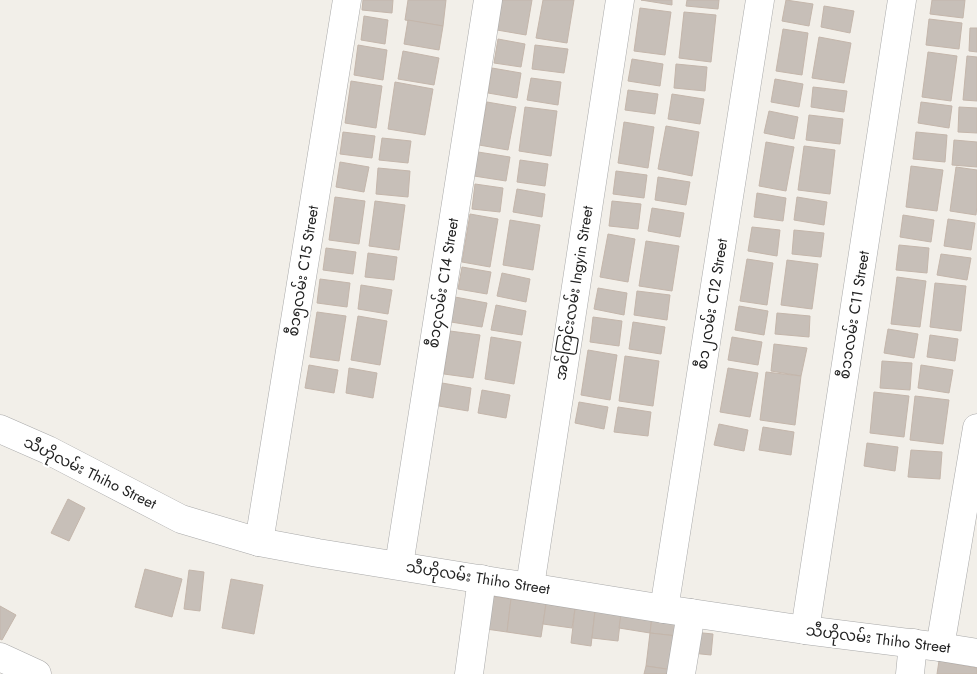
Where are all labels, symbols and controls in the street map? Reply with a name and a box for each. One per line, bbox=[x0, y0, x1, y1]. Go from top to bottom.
street label: စီ၁၅လမ်း C15 Street bbox=[282, 204, 325, 338]
street label: အင်ကြင်းလမ်း Ingyin Street bbox=[549, 204, 600, 382]
street label: စီ၁၄လမ်း C14 Street bbox=[422, 216, 465, 350]
street label: စီ၁၂လမ်း C12 Street bbox=[691, 237, 734, 371]
street label: စီ၁၁လမ်း C11 Street bbox=[833, 249, 875, 381]
street label: သီဟိုလမ်း Thiho Street bbox=[19, 431, 161, 516]
street label: သီဟိုလမ်း Thiho Street bbox=[404, 556, 552, 601]
street label: သီဟိုလမ်း Thiho Street bbox=[804, 619, 952, 660]

